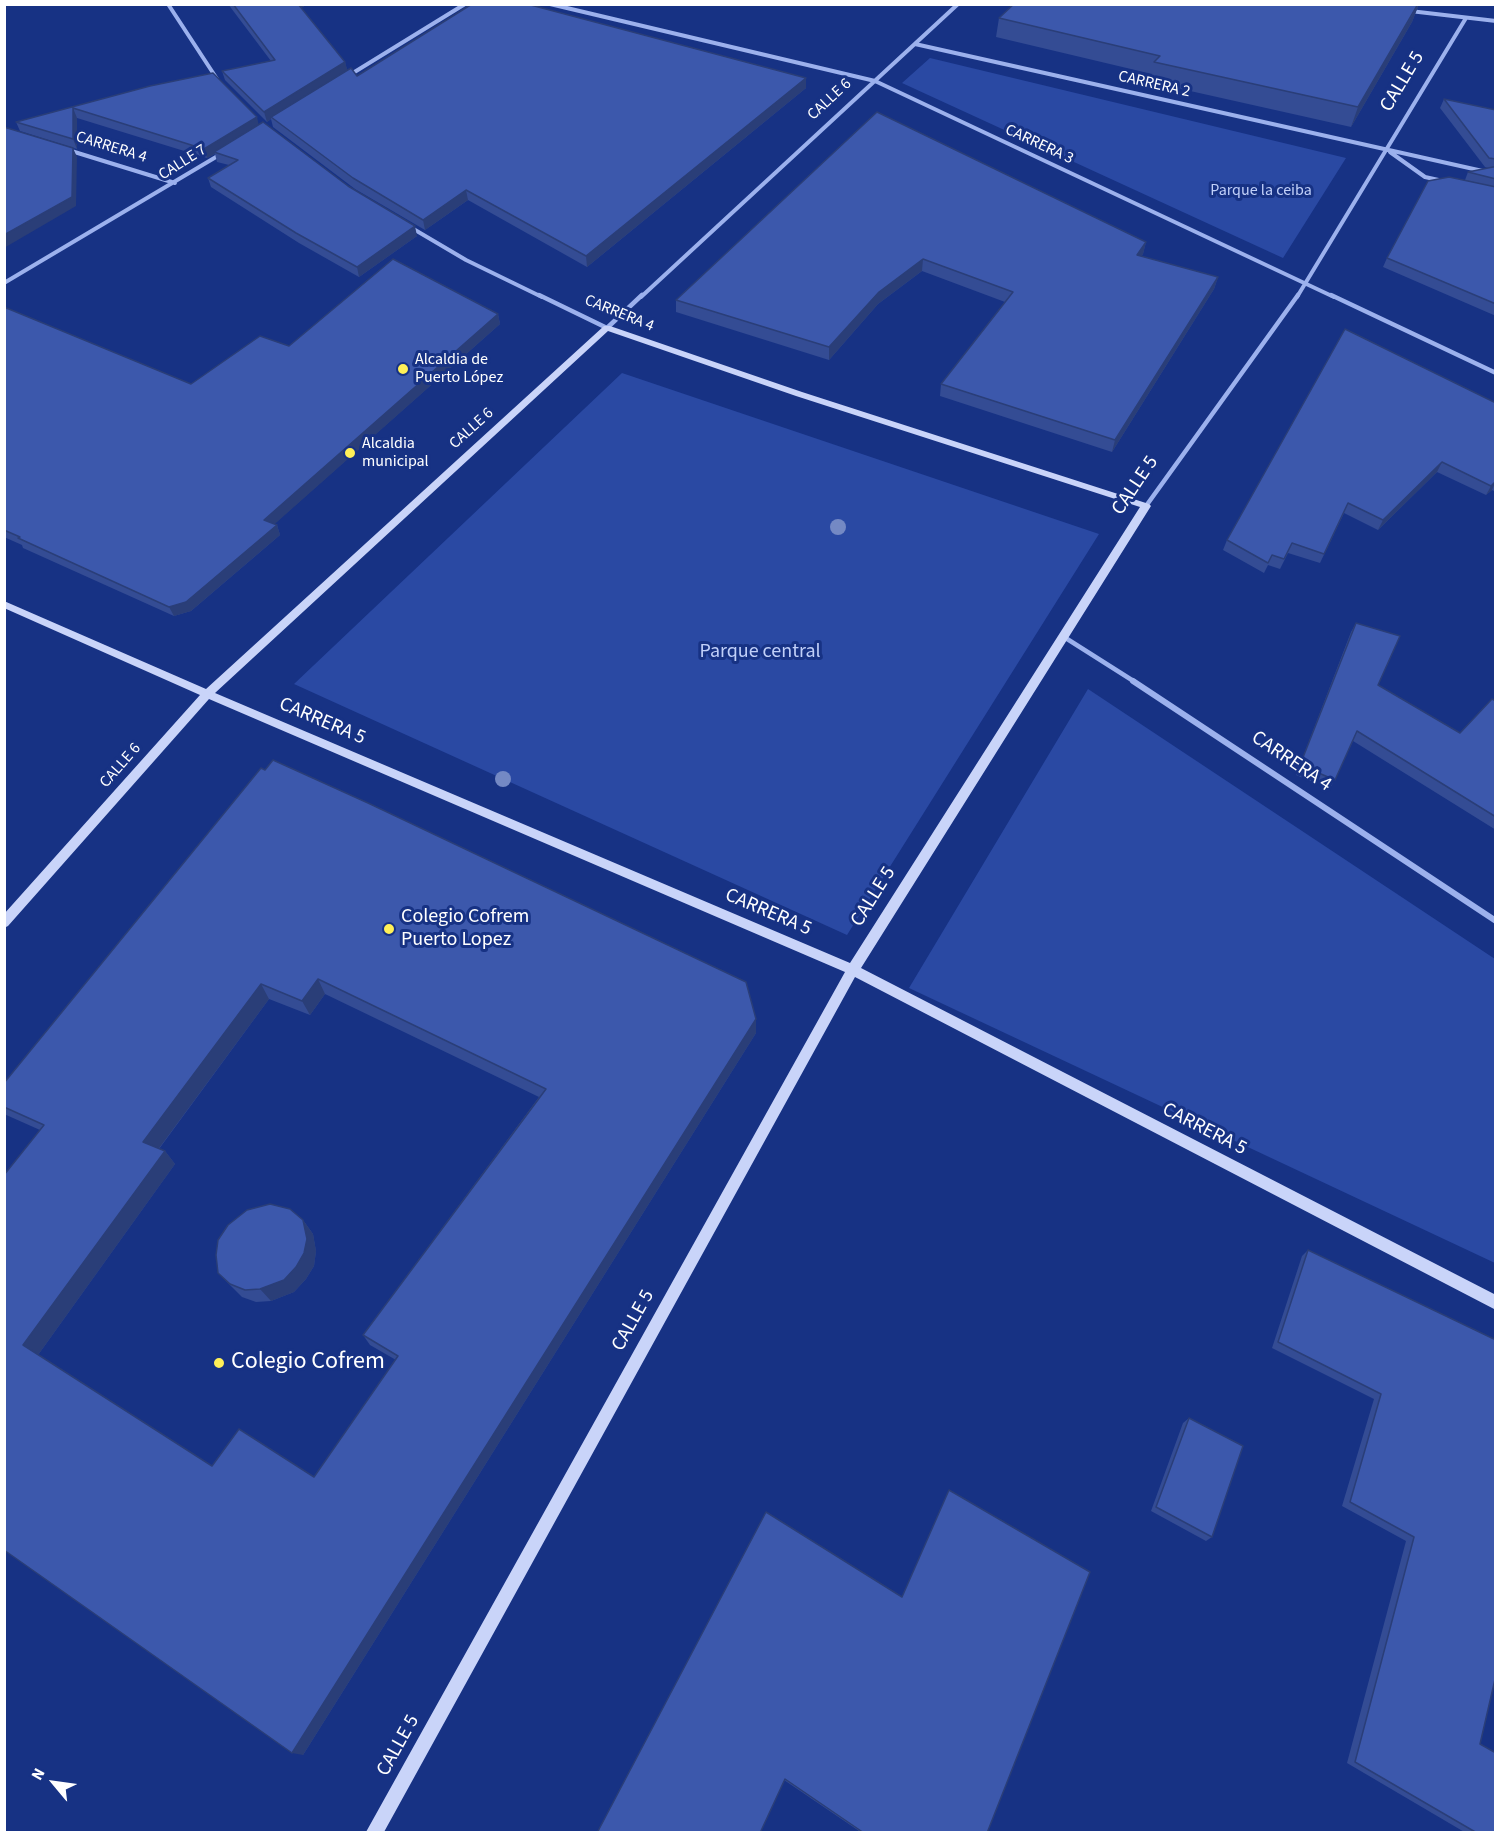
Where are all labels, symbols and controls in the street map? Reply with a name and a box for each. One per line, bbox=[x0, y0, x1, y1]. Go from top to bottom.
street label: CALLE 5 bbox=[1376, 47, 1430, 117]
street label: CARRERA 2 bbox=[1116, 67, 1192, 103]
street label: CALLE 6 bbox=[804, 75, 856, 125]
street label: CARRERA 3 bbox=[1002, 121, 1076, 169]
street label: CARRERA 4 bbox=[73, 128, 149, 168]
street label: CALLE 7 bbox=[155, 141, 211, 185]
park label: Parque la ceiba bbox=[1210, 181, 1312, 201]
street label: CARRERA 4 bbox=[581, 291, 657, 337]
place label: Alcaldia de Puerto López bbox=[415, 350, 503, 388]
marker: Alcaldia de Puerto López bbox=[396, 362, 410, 376]
street label: CALLE 6 bbox=[446, 404, 498, 454]
place label: Alcaldia municipal bbox=[362, 434, 429, 472]
marker: Alcaldia municipal bbox=[343, 446, 357, 460]
street label: CALLE 5 bbox=[1108, 452, 1164, 520]
park label: Parque central bbox=[699, 641, 821, 665]
street label: CARRERA 5 bbox=[275, 693, 369, 751]
street label: CARRERA 4 bbox=[1246, 726, 1336, 798]
street label: CALLE 6 bbox=[96, 740, 146, 792]
street label: CALLE 5 bbox=[846, 863, 902, 931]
street label: CARRERA 5 bbox=[721, 884, 815, 942]
place label: Colegio Cofrem Puerto Lopez bbox=[401, 906, 529, 953]
marker: Colegio Cofrem Puerto Lopez bbox=[382, 922, 396, 936]
street label: CARRERA 5 bbox=[1158, 1098, 1250, 1162]
street label: CALLE 5 bbox=[607, 1286, 661, 1356]
place label: Colegio Cofrem bbox=[231, 1349, 385, 1377]
marker: Colegio Cofrem bbox=[212, 1356, 226, 1370]
street label: CALLE 5 bbox=[372, 1711, 426, 1781]
north arrow bbox=[24, 1753, 84, 1813]
text: N bbox=[26, 1764, 50, 1784]

